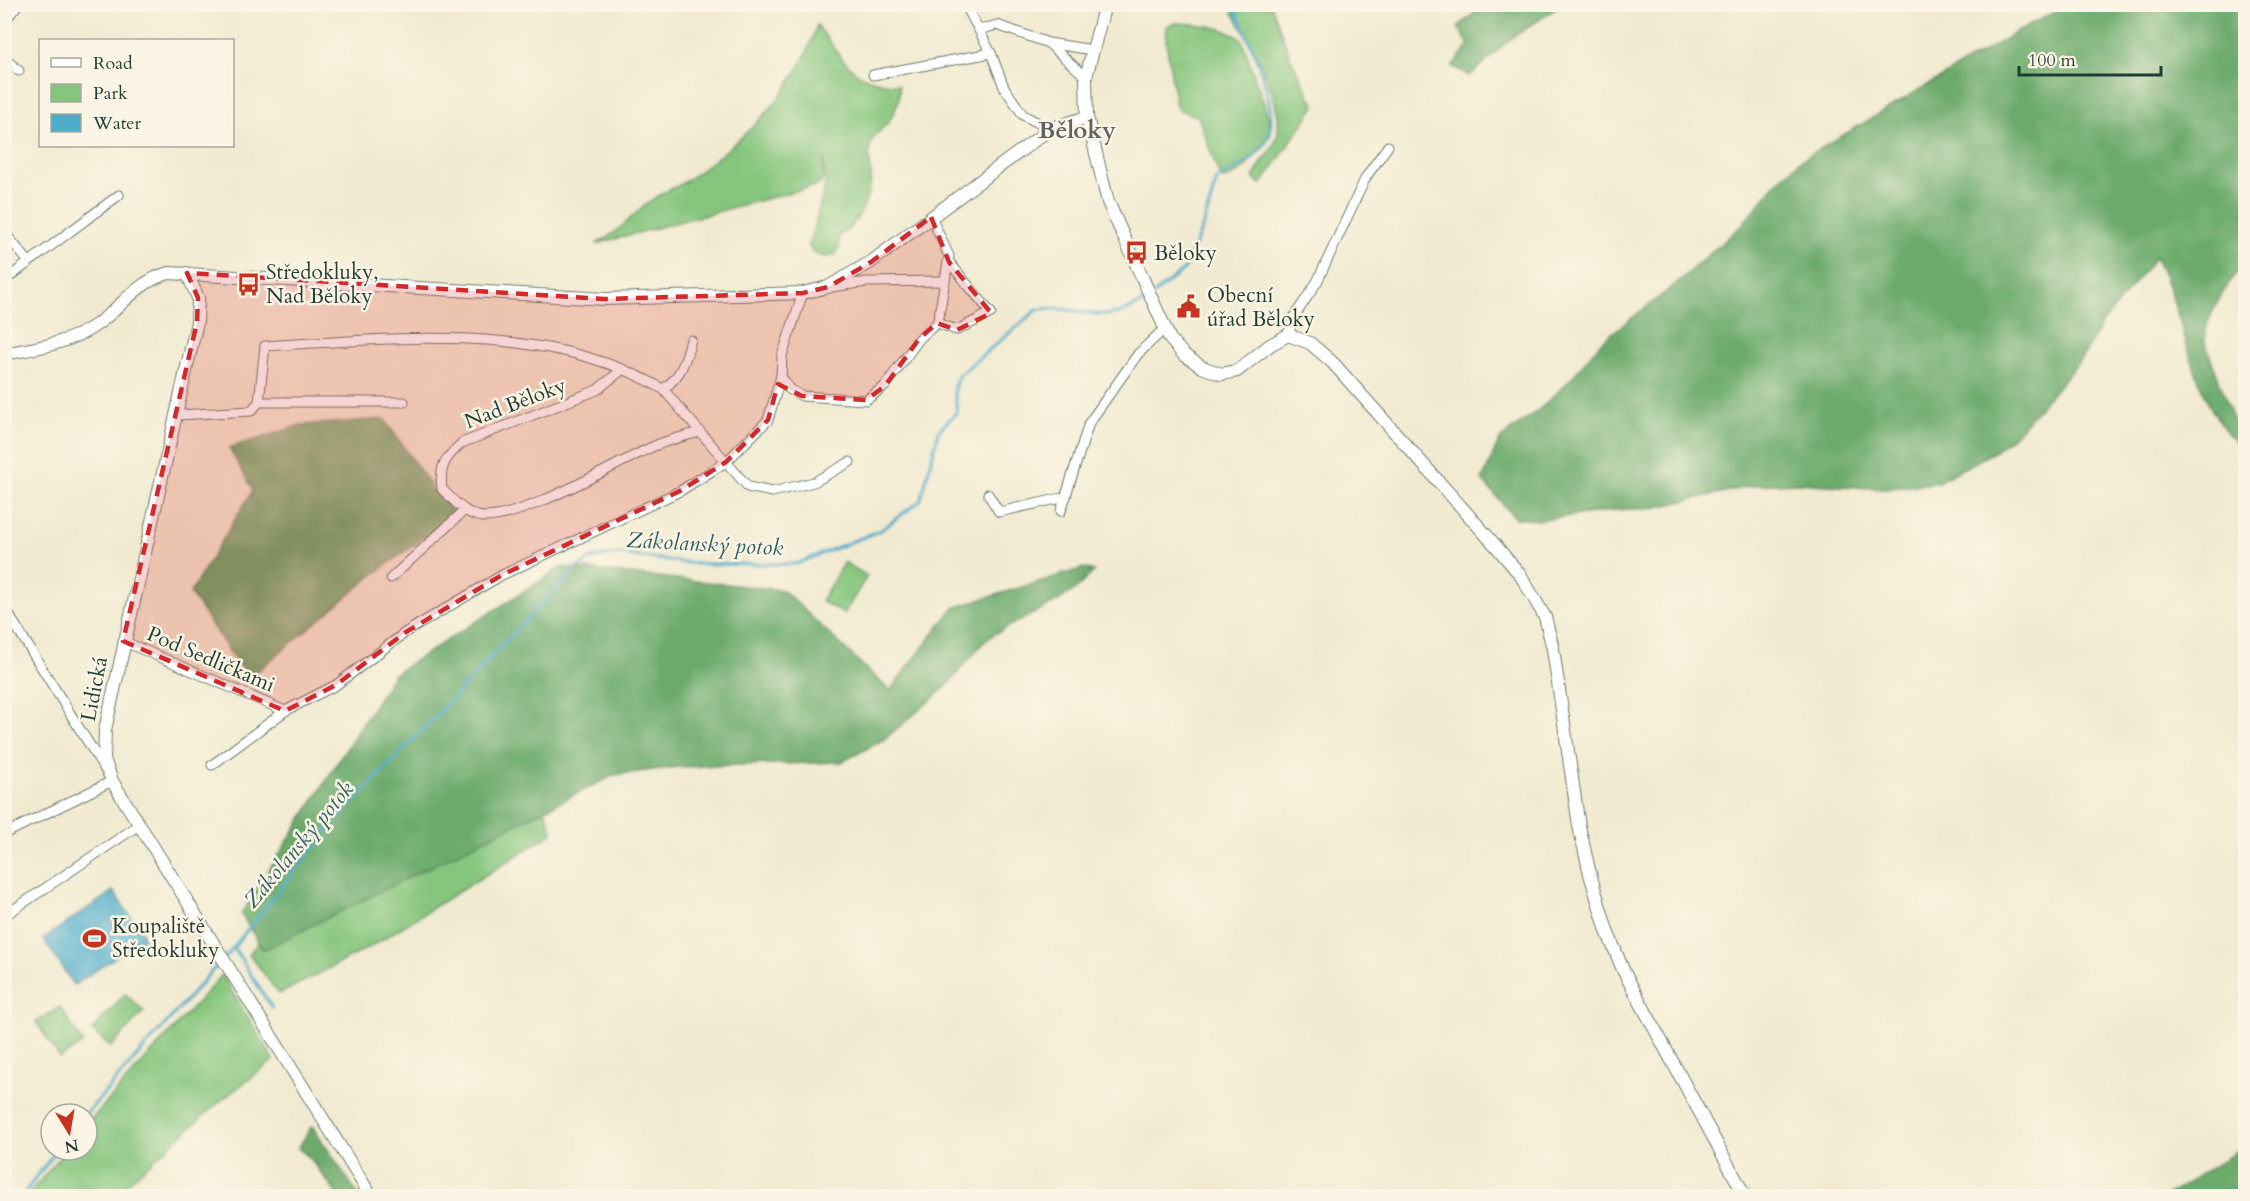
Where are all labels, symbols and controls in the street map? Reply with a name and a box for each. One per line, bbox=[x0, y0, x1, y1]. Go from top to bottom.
legend bbox=[39, 39, 234, 147]
scale bar bbox=[2019, 39, 2162, 77]
text: 100 m bbox=[2028, 48, 2076, 73]
text: Road bbox=[93, 51, 133, 76]
text: Park bbox=[93, 81, 128, 106]
text: Water bbox=[92, 111, 142, 136]
district label: Běloky bbox=[1038, 114, 1116, 147]
place label: Běloky bbox=[1154, 239, 1217, 268]
bus stop icon: Běloky bbox=[1123, 240, 1149, 266]
place label: Středokluky, Nad Běloky bbox=[266, 258, 379, 311]
bus stop icon: Středokluky, Nad Běloky bbox=[235, 271, 261, 297]
place label: Obecní úřad Běloky bbox=[1207, 281, 1315, 334]
public building icon: Obecní úřad Běloky bbox=[1176, 294, 1202, 320]
street label: Nad Běloky bbox=[460, 371, 570, 436]
water label: Zákolanský potok bbox=[626, 525, 784, 563]
street label: Pod Sedličkami bbox=[142, 619, 279, 700]
street label: Lidická bbox=[74, 654, 115, 724]
water label: Zákolanský potok bbox=[237, 775, 361, 914]
place label: Koupaliště Středokluky bbox=[112, 912, 219, 965]
sports icon: Koupaliště Středokluky bbox=[81, 925, 107, 951]
north arrow bbox=[39, 1102, 99, 1162]
text: N bbox=[63, 1134, 81, 1158]

